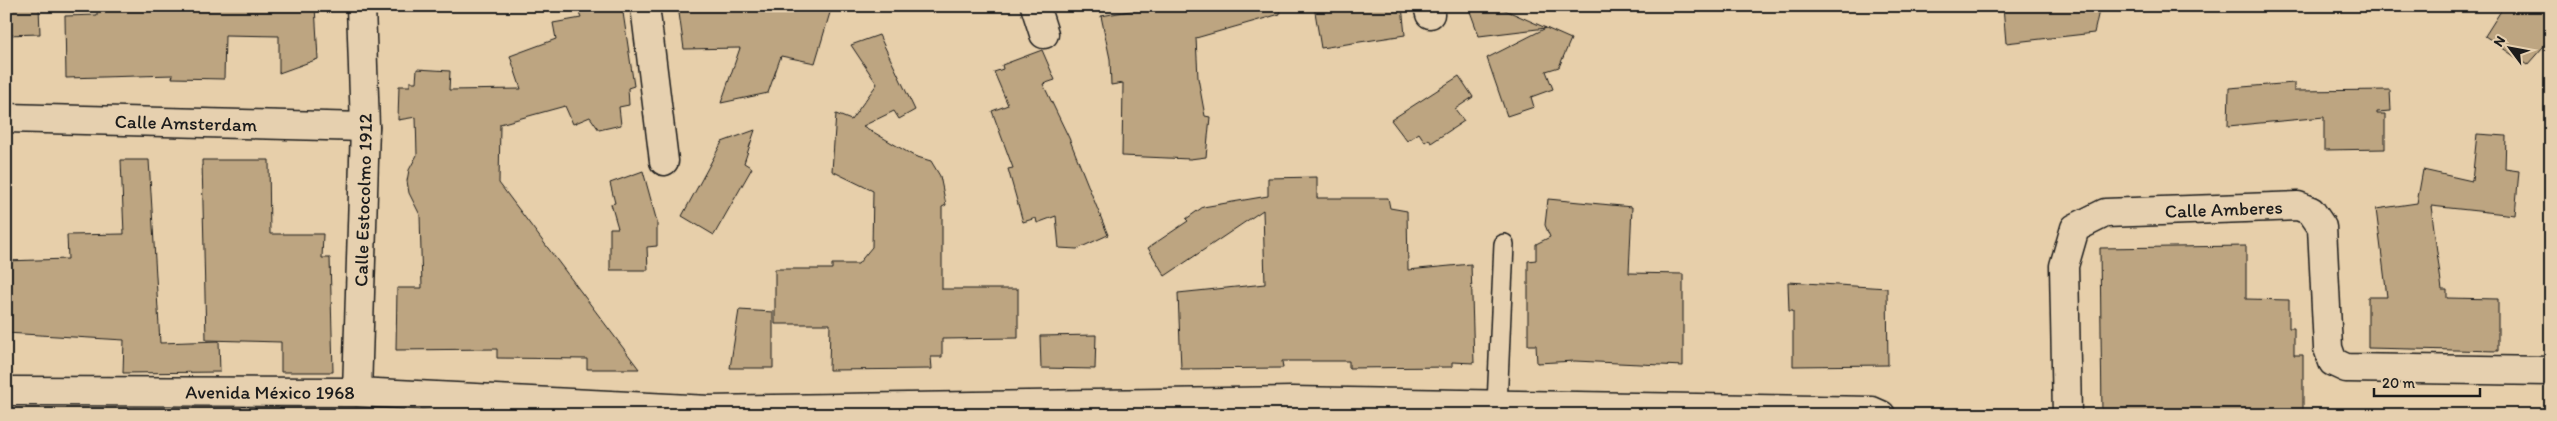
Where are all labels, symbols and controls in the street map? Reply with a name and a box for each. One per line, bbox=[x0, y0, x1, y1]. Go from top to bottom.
north arrow bbox=[2484, 22, 2534, 72]
text: N bbox=[2490, 33, 2509, 50]
street label: Calle Amsterdam bbox=[114, 110, 258, 136]
street label: Calle Estocolmo 1912 bbox=[349, 113, 377, 287]
street label: Calle Amberes bbox=[2164, 196, 2283, 223]
scale bar bbox=[2374, 366, 2481, 398]
text: 20 m bbox=[2382, 374, 2416, 392]
street label: Avenida México 1968 bbox=[185, 381, 355, 404]

